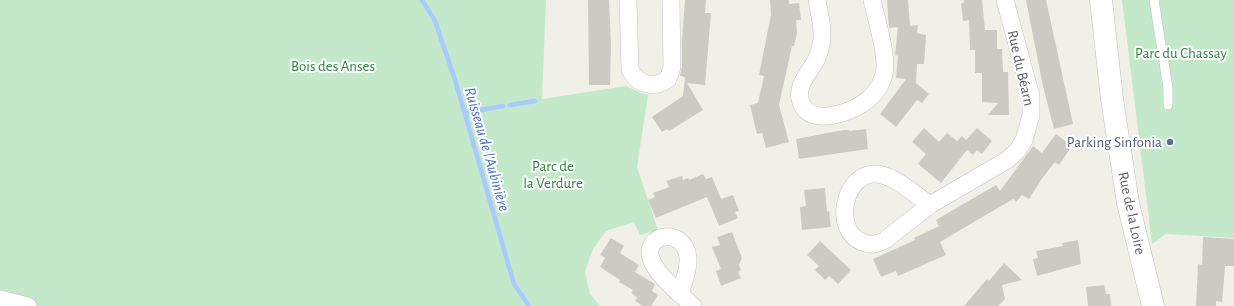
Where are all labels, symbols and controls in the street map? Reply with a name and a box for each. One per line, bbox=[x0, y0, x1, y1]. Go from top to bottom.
street label: Rue du Béarn bbox=[1005, 29, 1036, 107]
park label: Parc du Chassay bbox=[1135, 46, 1228, 61]
park label: Bois des Anses bbox=[291, 59, 375, 74]
water label: Ruisseau de l'Aubinière bbox=[462, 86, 512, 213]
place label: Parking Sinfonia bbox=[1067, 135, 1162, 150]
marker: Parking Sinfonia bbox=[1165, 137, 1175, 147]
park label: Parc de la Verdure bbox=[523, 159, 583, 191]
street label: Rue de la Loire bbox=[1115, 170, 1148, 256]

